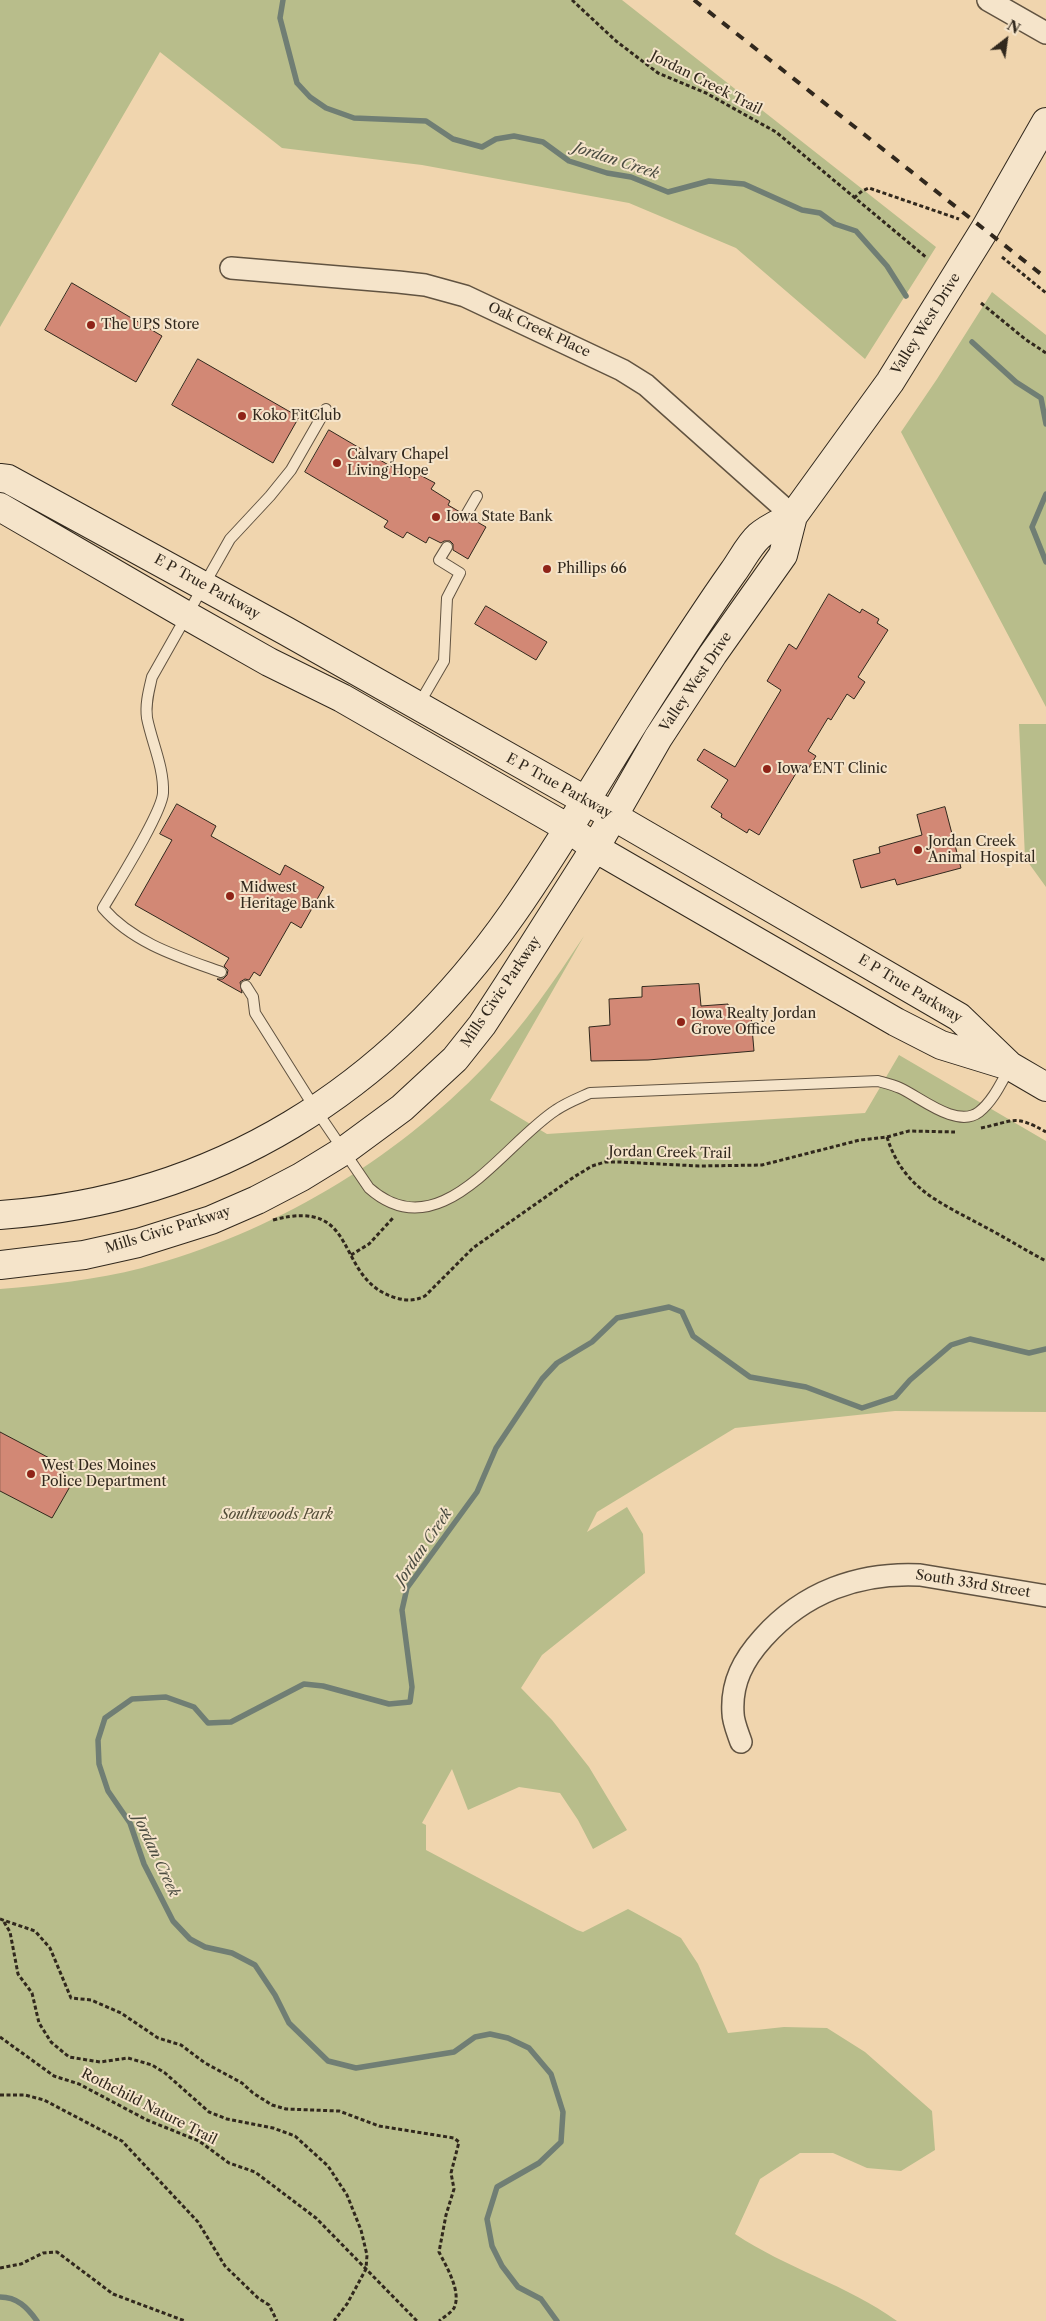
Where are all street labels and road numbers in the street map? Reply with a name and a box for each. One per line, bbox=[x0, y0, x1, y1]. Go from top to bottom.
street label: Jordan Creek Trail bbox=[648, 48, 764, 118]
street label: Valley West Drive bbox=[888, 270, 964, 378]
street label: Oak Creek Place bbox=[485, 299, 593, 361]
street label: E P True Parkway bbox=[151, 551, 263, 623]
street label: Valley West Drive bbox=[656, 629, 736, 735]
street label: E P True Parkway bbox=[503, 750, 615, 822]
street label: Mills Civic Parkway bbox=[458, 933, 544, 1051]
street label: E P True Parkway bbox=[855, 951, 965, 1027]
street label: Jordan Creek Trail bbox=[608, 1144, 732, 1162]
street label: Mills Civic Parkway bbox=[103, 1203, 233, 1257]
street label: South 33rd Street bbox=[914, 1567, 1032, 1601]
street label: Rothchild Nature Trail bbox=[78, 2065, 220, 2149]

